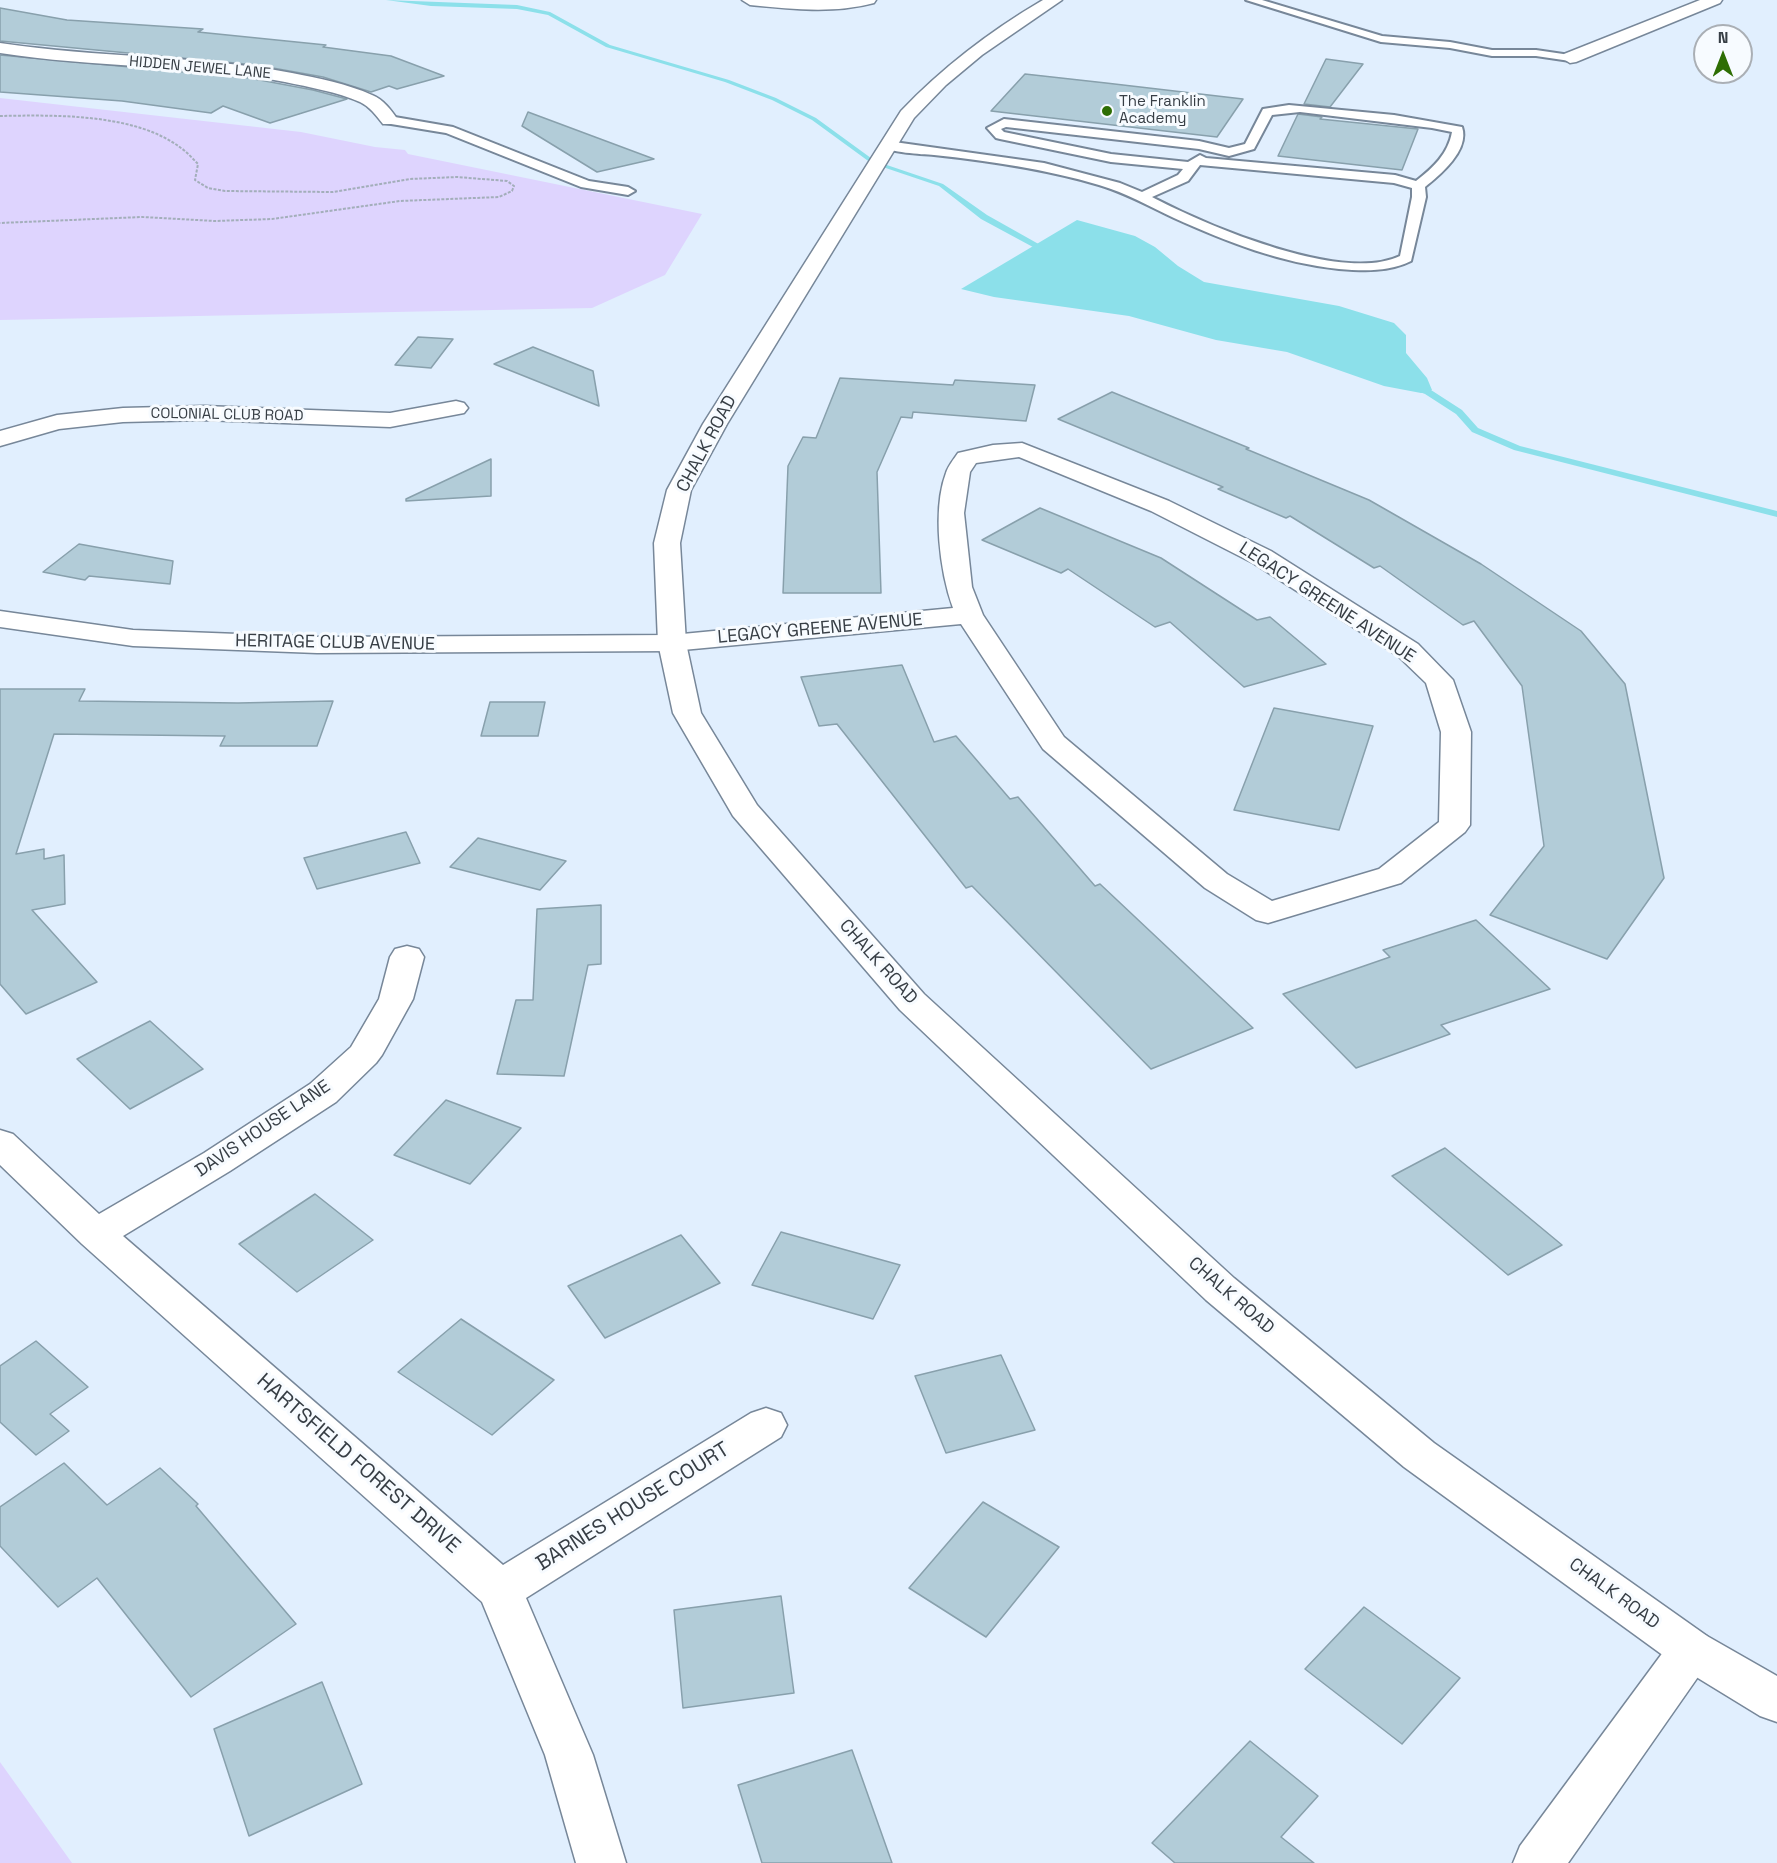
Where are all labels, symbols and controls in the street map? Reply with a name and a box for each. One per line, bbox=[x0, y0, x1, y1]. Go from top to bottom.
north arrow bbox=[1693, 24, 1753, 84]
text: N bbox=[1718, 27, 1728, 48]
street label: HIDDEN JEWEL LANE bbox=[128, 53, 272, 83]
place label: The Franklin Academy bbox=[1119, 93, 1206, 128]
marker: The Franklin Academy bbox=[1100, 104, 1114, 118]
street label: CHALK ROAD bbox=[672, 392, 742, 496]
street label: COLONIAL CLUB ROAD bbox=[150, 405, 304, 425]
street label: LEGACY GREENE AVENUE bbox=[1235, 538, 1419, 668]
street label: LEGACY GREENE AVENUE bbox=[717, 609, 923, 649]
street label: HERITAGE CLUB AVENUE bbox=[235, 630, 435, 656]
street label: CHALK ROAD bbox=[834, 915, 922, 1009]
street label: DAVIS HOUSE LANE bbox=[191, 1076, 335, 1182]
street label: CHALK ROAD bbox=[1184, 1253, 1278, 1339]
street label: HARTSFIELD FOREST DRIVE bbox=[251, 1369, 465, 1559]
street label: BARNES HOUSE COURT bbox=[532, 1437, 734, 1577]
street label: CHALK ROAD bbox=[1565, 1554, 1663, 1634]

